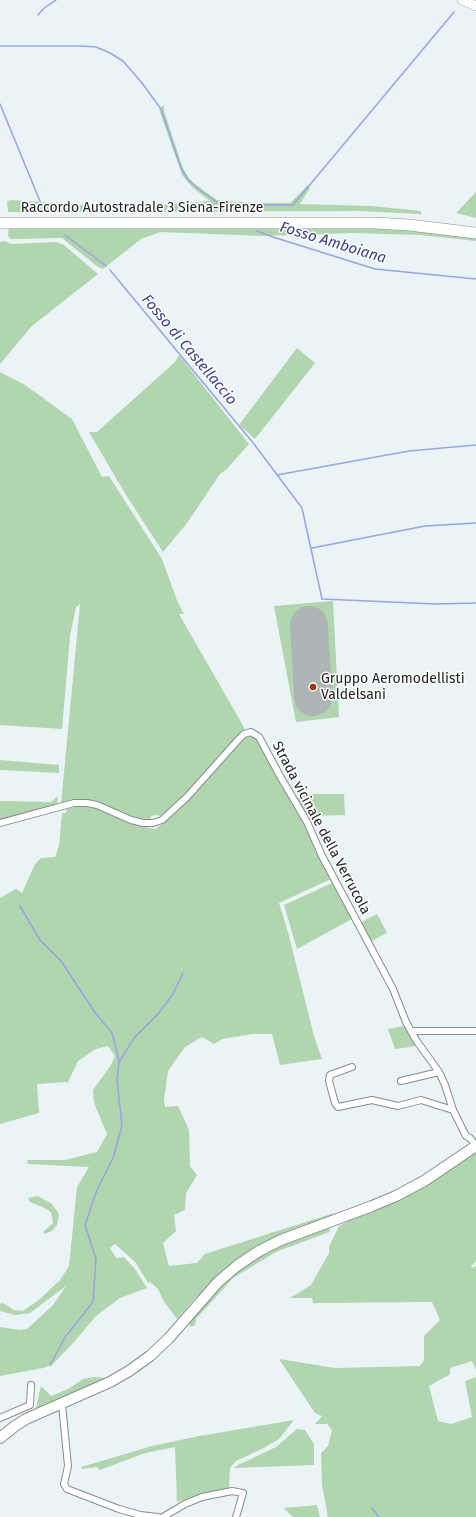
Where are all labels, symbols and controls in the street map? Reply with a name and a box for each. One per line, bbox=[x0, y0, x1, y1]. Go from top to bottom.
street label: Raccordo Autostradale 3 Siena-Firenze bbox=[21, 200, 263, 216]
water label: Fosso Amboiana bbox=[278, 218, 388, 268]
water label: Fosso di Castellaccio bbox=[138, 291, 240, 409]
place label: Gruppo Aeromodellisti Valdelsani bbox=[321, 671, 465, 704]
marker: Gruppo Aeromodellisti Valdelsani bbox=[308, 682, 318, 692]
street label: Strada vicinale della Verrucola bbox=[268, 739, 374, 917]

